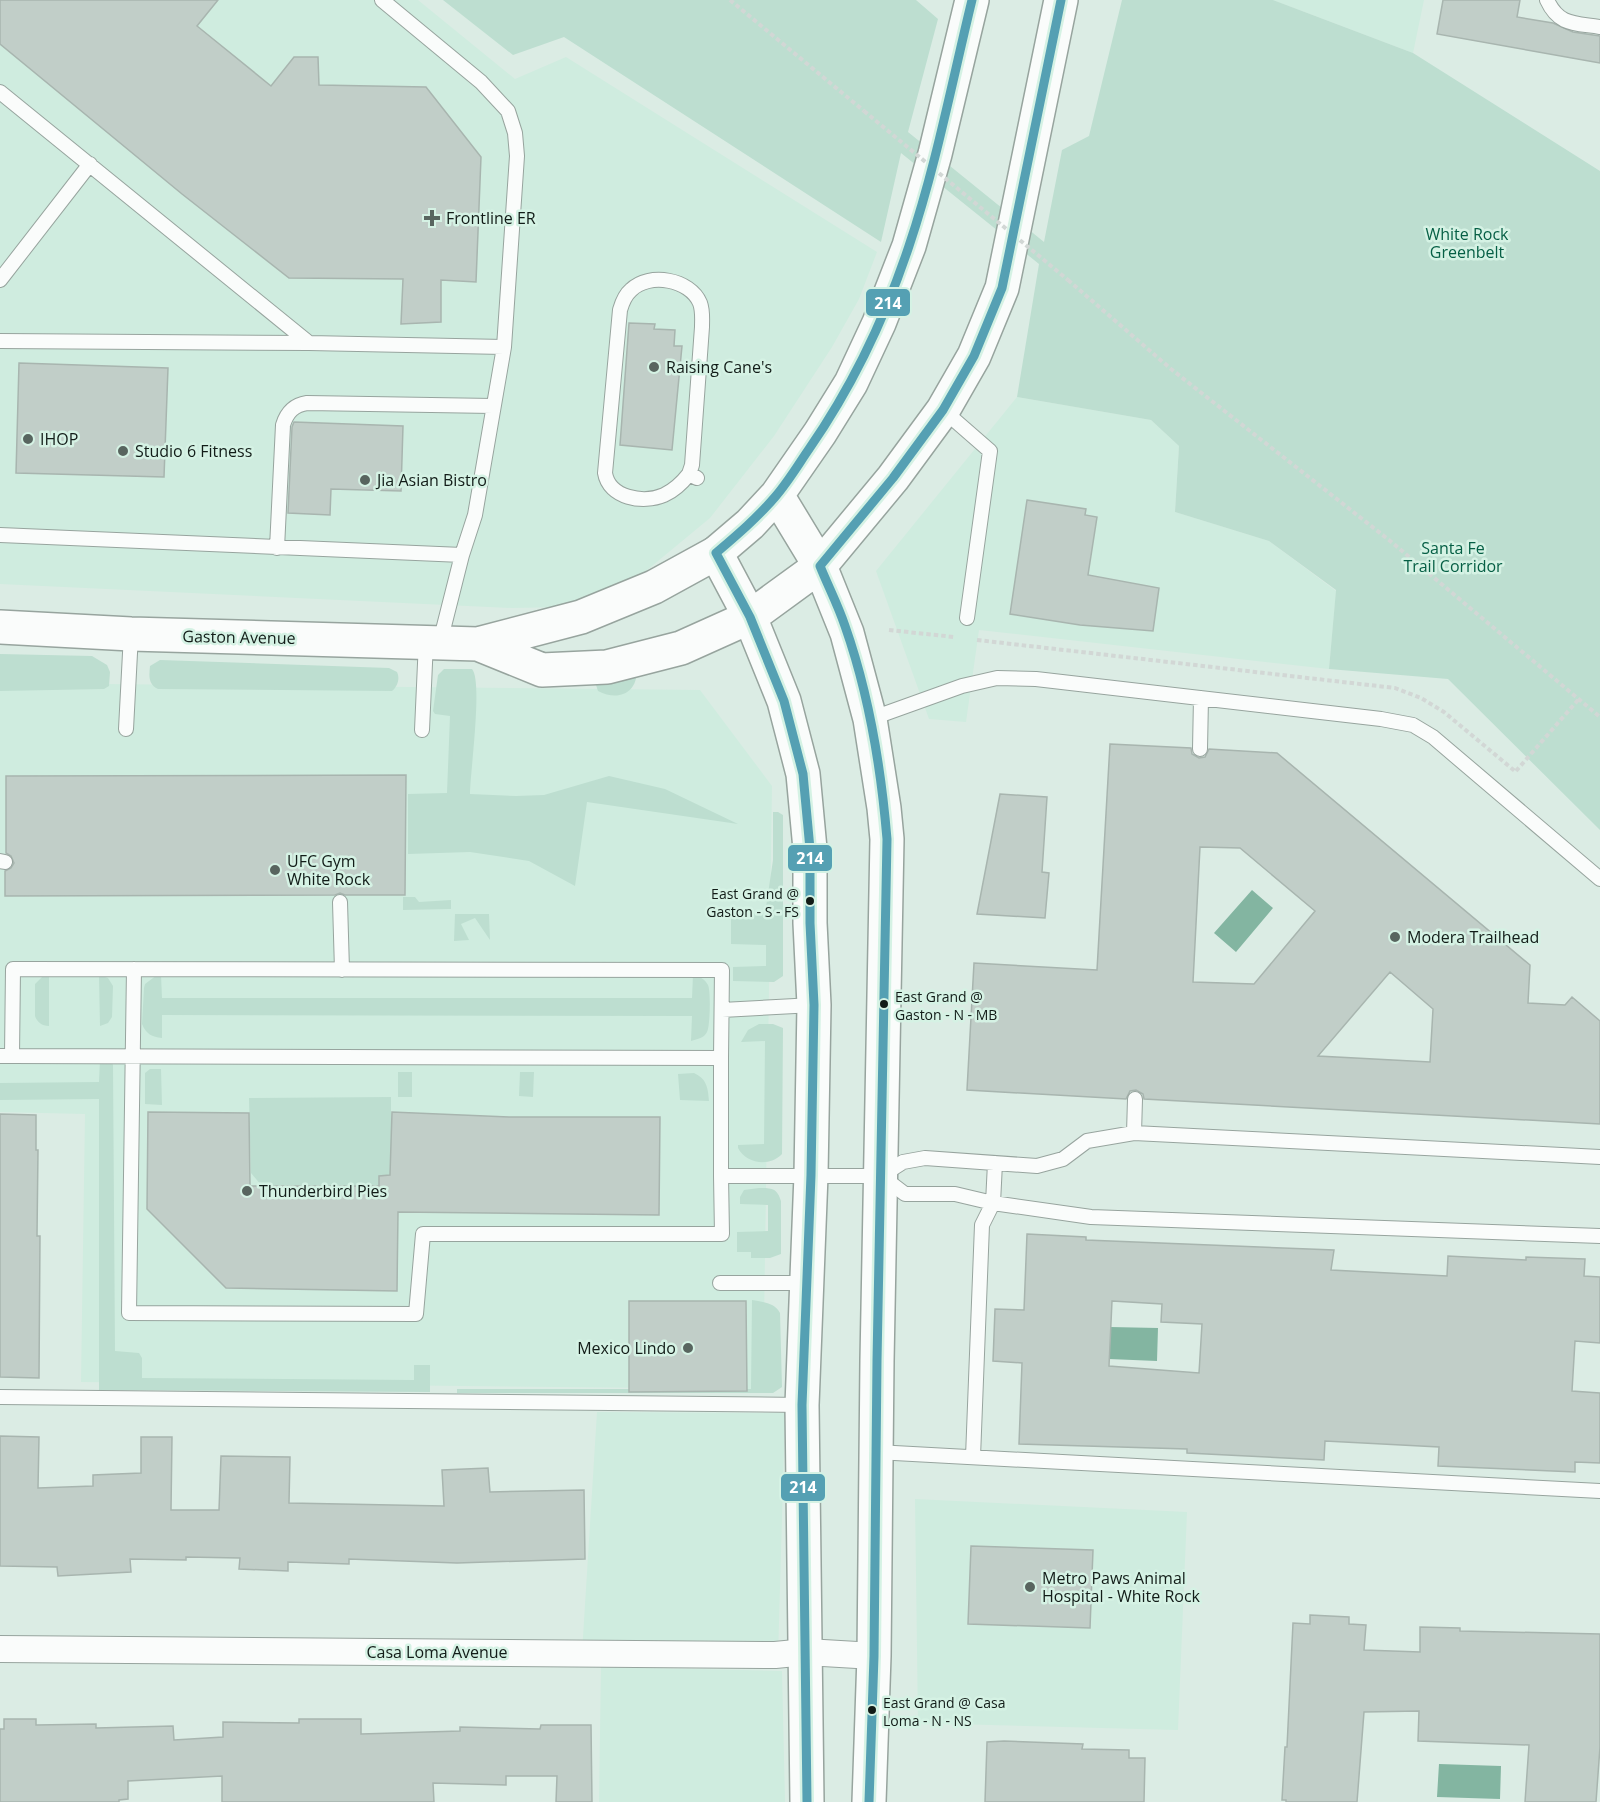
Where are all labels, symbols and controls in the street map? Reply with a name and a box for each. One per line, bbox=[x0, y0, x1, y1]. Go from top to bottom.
place label: Frontline ER bbox=[446, 207, 536, 229]
marker: Frontline ER bbox=[423, 209, 441, 227]
park label: White Rock Greenbelt bbox=[1425, 223, 1509, 263]
line badge: 214 bbox=[865, 288, 911, 317]
text: 214 bbox=[874, 292, 902, 314]
place label: Raising Cane's bbox=[666, 356, 772, 378]
marker: Raising Cane's bbox=[647, 360, 661, 374]
place label: IHOP bbox=[40, 428, 78, 450]
marker: IHOP bbox=[21, 432, 35, 446]
place label: Studio 6 Fitness bbox=[135, 440, 252, 462]
marker: Studio 6 Fitness bbox=[116, 444, 130, 458]
place label: Jia Asian Bistro bbox=[375, 469, 487, 491]
marker: Jia Asian Bistro bbox=[358, 473, 372, 487]
park label: Santa Fe Trail Corridor bbox=[1403, 537, 1503, 577]
street label: Gaston Avenue bbox=[182, 625, 296, 649]
line badge: 214 bbox=[787, 844, 833, 872]
text: 214 bbox=[796, 847, 824, 869]
place label: UFC Gym White Rock bbox=[287, 850, 371, 890]
marker: UFC Gym White Rock bbox=[268, 863, 282, 877]
place label: East Grand @ Gaston - S - FS bbox=[706, 884, 799, 921]
marker: East Grand @ Gaston - S - FS bbox=[804, 895, 816, 907]
place label: Modera Trailhead bbox=[1407, 926, 1539, 948]
marker: Modera Trailhead bbox=[1388, 930, 1402, 944]
place label: East Grand @ Gaston - N - MB bbox=[895, 987, 997, 1024]
marker: East Grand @ Gaston - N - MB bbox=[878, 998, 890, 1010]
place label: Thunderbird Pies bbox=[259, 1180, 387, 1202]
marker: Thunderbird Pies bbox=[240, 1184, 254, 1198]
place label: Mexico Lindo bbox=[577, 1337, 676, 1359]
marker: Mexico Lindo bbox=[681, 1341, 695, 1355]
line badge: 214 bbox=[780, 1473, 826, 1502]
text: 214 bbox=[789, 1476, 817, 1498]
place label: Metro Paws Animal Hospital - White Rock bbox=[1042, 1567, 1201, 1607]
marker: Metro Paws Animal Hospital - White Rock bbox=[1023, 1580, 1037, 1594]
street label: Casa Loma Avenue bbox=[366, 1641, 508, 1663]
place label: East Grand @ Casa Loma - N - NS bbox=[883, 1693, 1006, 1730]
marker: East Grand @ Casa Loma - N - NS bbox=[866, 1704, 878, 1716]

